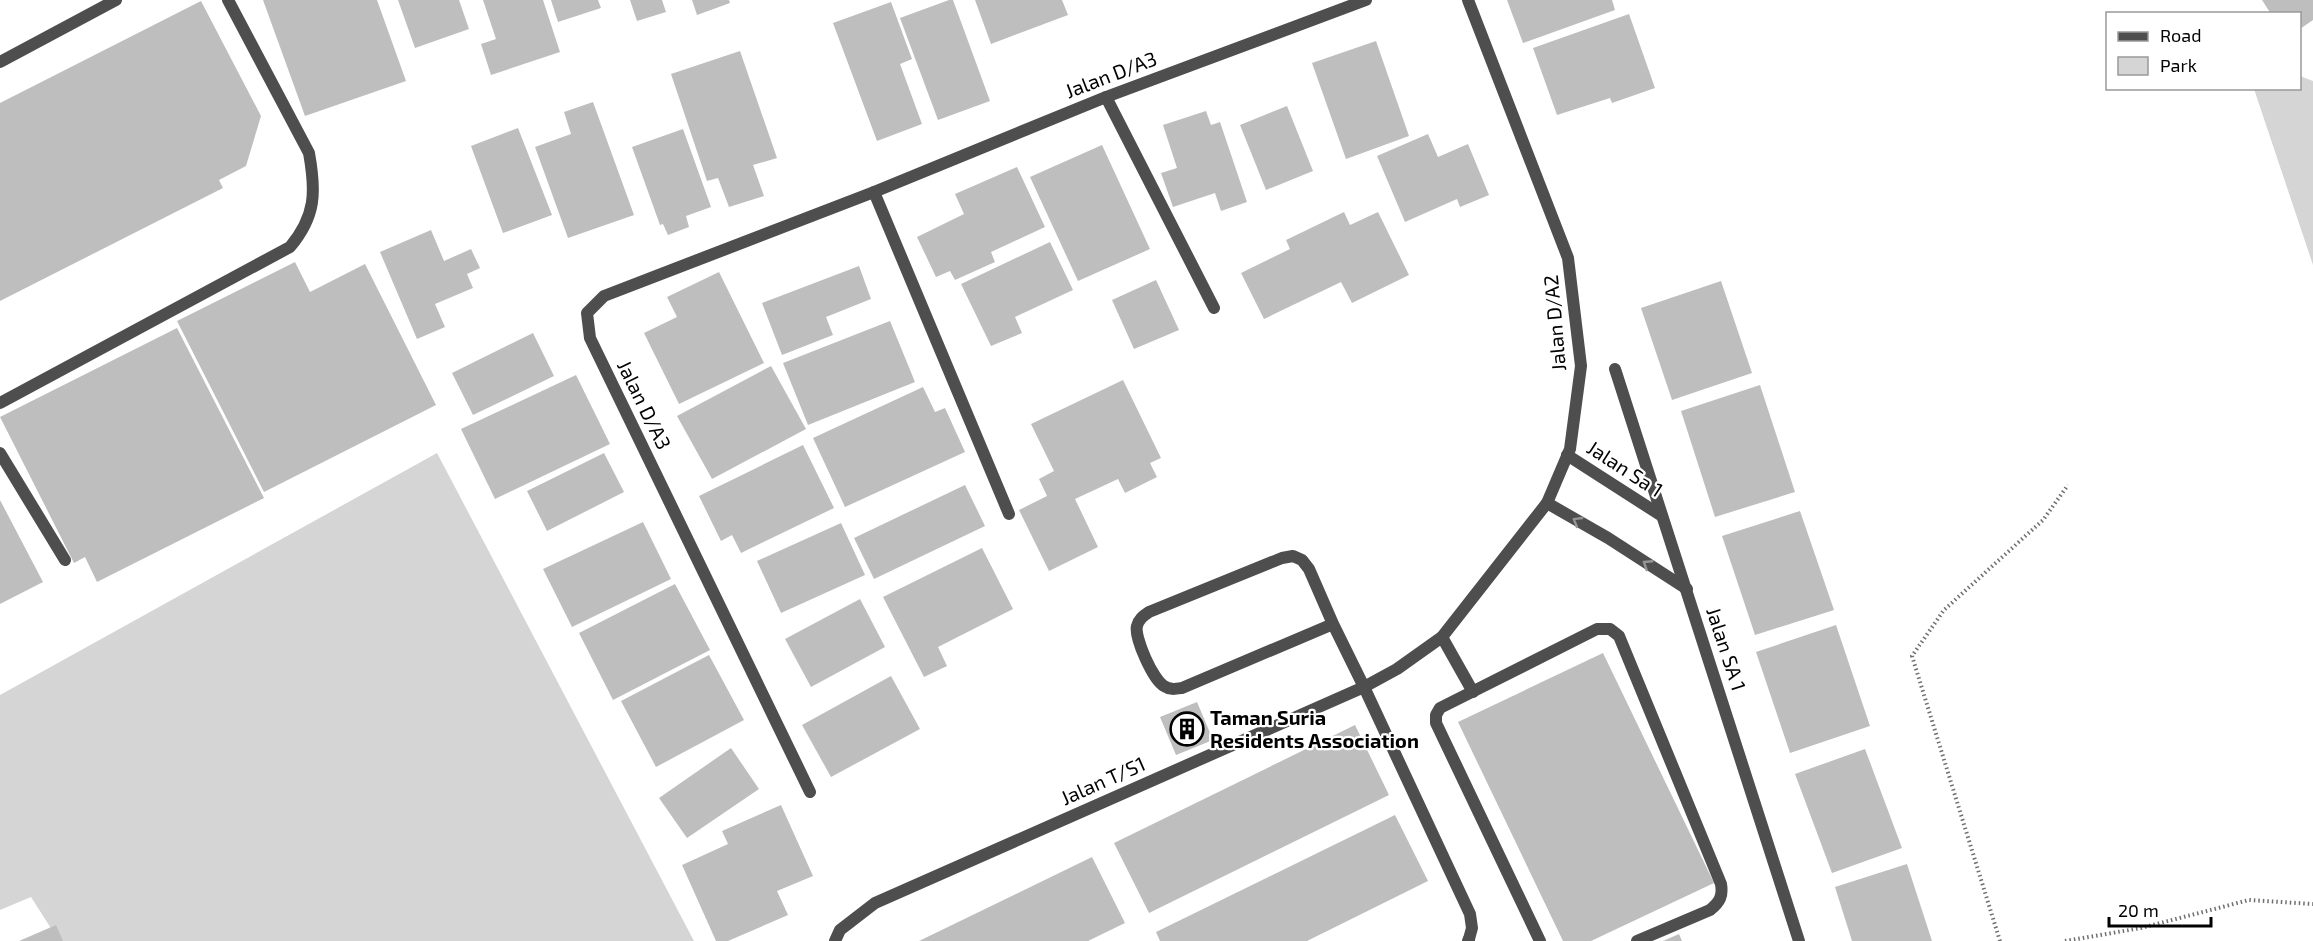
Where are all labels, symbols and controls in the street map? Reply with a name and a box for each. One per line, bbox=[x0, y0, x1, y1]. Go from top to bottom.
legend bbox=[2106, 12, 2301, 90]
text: Road bbox=[2160, 24, 2201, 46]
street label: Jalan D/A3 bbox=[1061, 46, 1160, 103]
text: Park bbox=[2160, 54, 2197, 76]
street label: Jalan D/A2 bbox=[1538, 274, 1570, 372]
street label: Jalan D/A3 bbox=[613, 356, 677, 453]
street label: Jalan Sa 1 bbox=[1583, 435, 1668, 501]
one-way arrow bbox=[1573, 517, 1583, 528]
one-way arrow bbox=[1643, 560, 1654, 571]
street label: Jalan SA 1 bbox=[1702, 604, 1752, 693]
place label: Taman Suria Residents Association bbox=[1210, 705, 1419, 752]
building icon: Taman Suria Residents Association bbox=[1169, 711, 1205, 747]
street label: Jalan T/S1 bbox=[1057, 751, 1149, 809]
scale bar bbox=[2109, 890, 2211, 928]
text: 20 m bbox=[2118, 899, 2159, 921]

